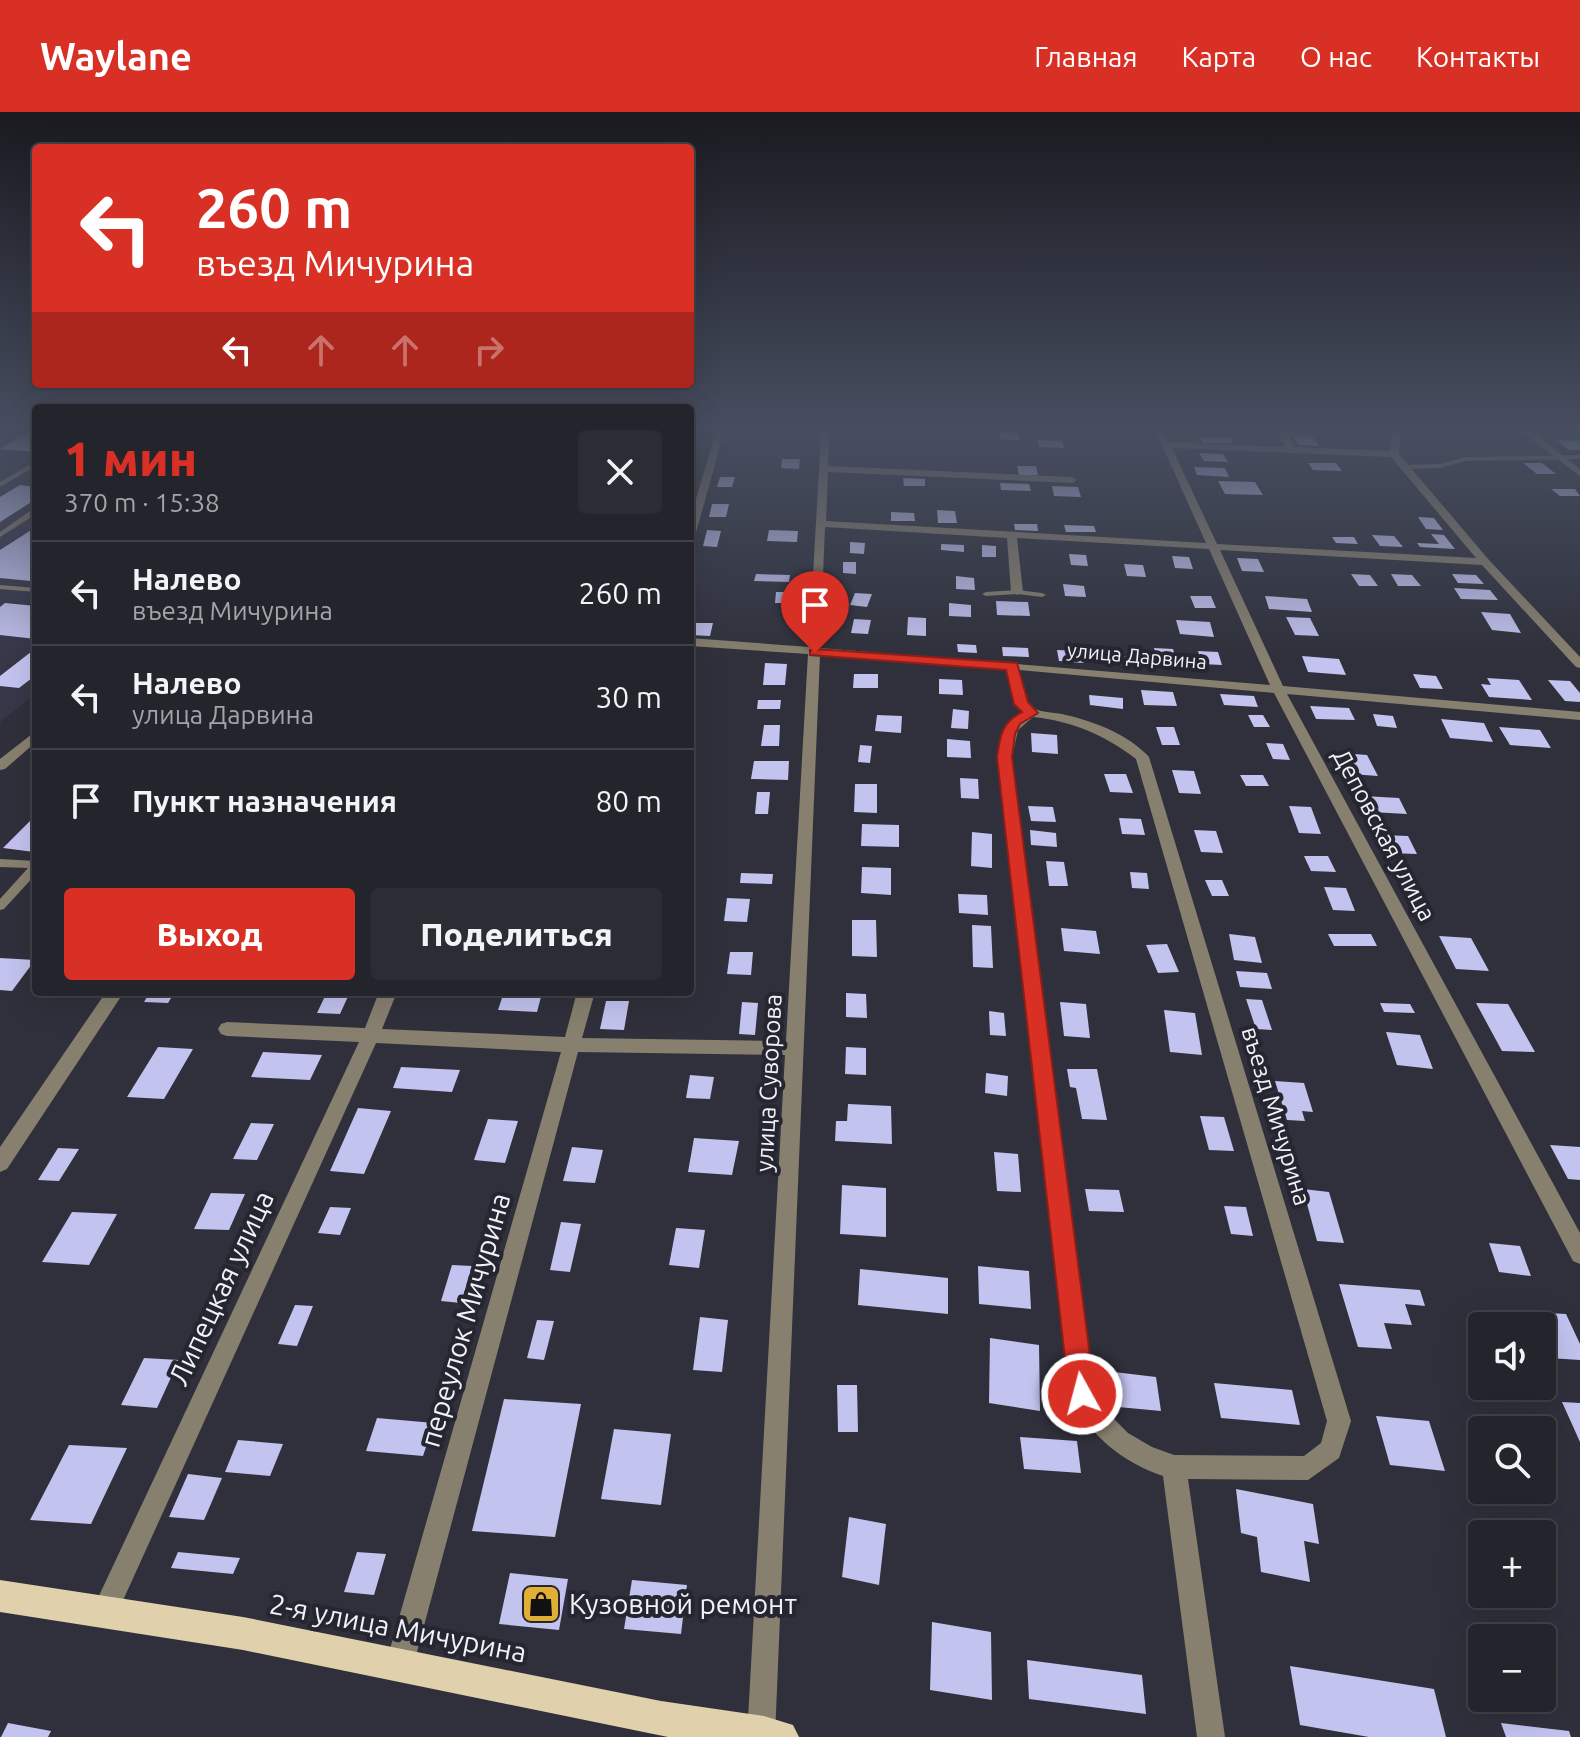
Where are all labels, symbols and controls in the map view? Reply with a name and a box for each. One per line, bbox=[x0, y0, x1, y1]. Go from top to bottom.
text: Waylane bbox=[40, 35, 192, 77]
text: Главная bbox=[1034, 41, 1137, 72]
text: Карта bbox=[1181, 41, 1256, 72]
text: О нас bbox=[1300, 41, 1372, 72]
text: Контакты bbox=[1416, 41, 1540, 72]
icon: left bbox=[64, 176, 168, 280]
text: 260 m bbox=[196, 176, 352, 239]
text: въезд Мичурина bbox=[196, 242, 474, 283]
icon: left bbox=[215, 328, 259, 372]
icon: ahead bbox=[299, 328, 343, 372]
icon: ahead bbox=[383, 328, 427, 372]
icon: right bbox=[467, 328, 511, 372]
button: close bbox=[578, 430, 662, 514]
text: 1 мин bbox=[64, 431, 197, 485]
text: 370 m · 15:38 bbox=[64, 488, 220, 517]
text: Налево bbox=[132, 562, 242, 596]
icon: left bbox=[64, 571, 108, 615]
pin bbox=[781, 571, 849, 653]
text: 260 m bbox=[578, 576, 662, 610]
icon: arrive bbox=[793, 583, 837, 627]
text: въезд Мичурина bbox=[132, 596, 333, 625]
street label: улица Дарвина bbox=[1066, 638, 1208, 673]
text: Налево bbox=[132, 666, 242, 700]
icon: left bbox=[64, 675, 108, 719]
text: 30 m bbox=[595, 680, 662, 714]
text: улица Дарвина bbox=[132, 700, 314, 729]
street label: Деповская улица bbox=[1328, 744, 1441, 925]
icon: arrive bbox=[64, 779, 108, 823]
text: Пункт назначения bbox=[132, 784, 397, 818]
text: 80 m bbox=[595, 784, 662, 818]
button: Выход bbox=[64, 888, 355, 980]
button: Поделиться bbox=[371, 888, 662, 980]
street label: улица Суворова bbox=[750, 993, 787, 1173]
street label: въезд Мичурина bbox=[1236, 1023, 1316, 1208]
street label: Липецкая улица bbox=[162, 1186, 279, 1390]
street label: переулок Мичурина bbox=[413, 1189, 516, 1450]
map controls bbox=[1468, 1312, 1556, 1712]
button: sound bbox=[1468, 1312, 1556, 1400]
position arrow bbox=[1040, 1352, 1124, 1436]
button: search bbox=[1468, 1416, 1556, 1504]
button: + bbox=[1468, 1520, 1556, 1608]
shop icon: Кузовной ремонт bbox=[520, 1583, 562, 1625]
street label: 2-я улица Мичурина bbox=[267, 1587, 529, 1668]
place label: Кузовной ремонт bbox=[569, 1588, 797, 1619]
button: − bbox=[1468, 1624, 1556, 1712]

